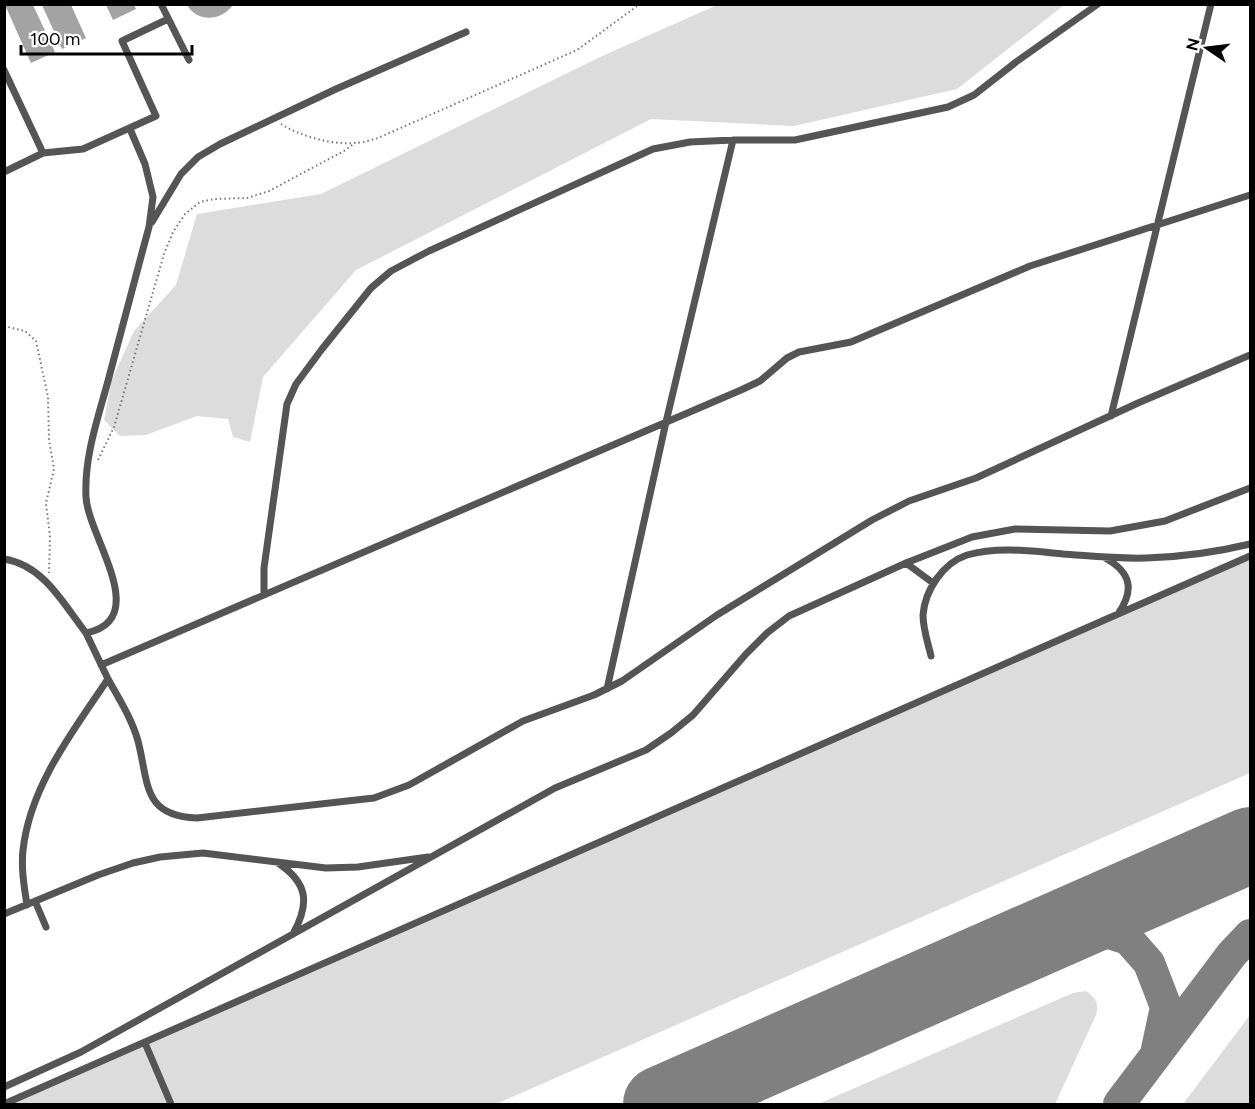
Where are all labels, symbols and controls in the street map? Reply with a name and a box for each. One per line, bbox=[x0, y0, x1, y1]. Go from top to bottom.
scale bar bbox=[21, 18, 192, 56]
north arrow bbox=[1177, 18, 1237, 78]
text: 100 m bbox=[30, 28, 80, 50]
text: N bbox=[1182, 36, 1204, 53]

